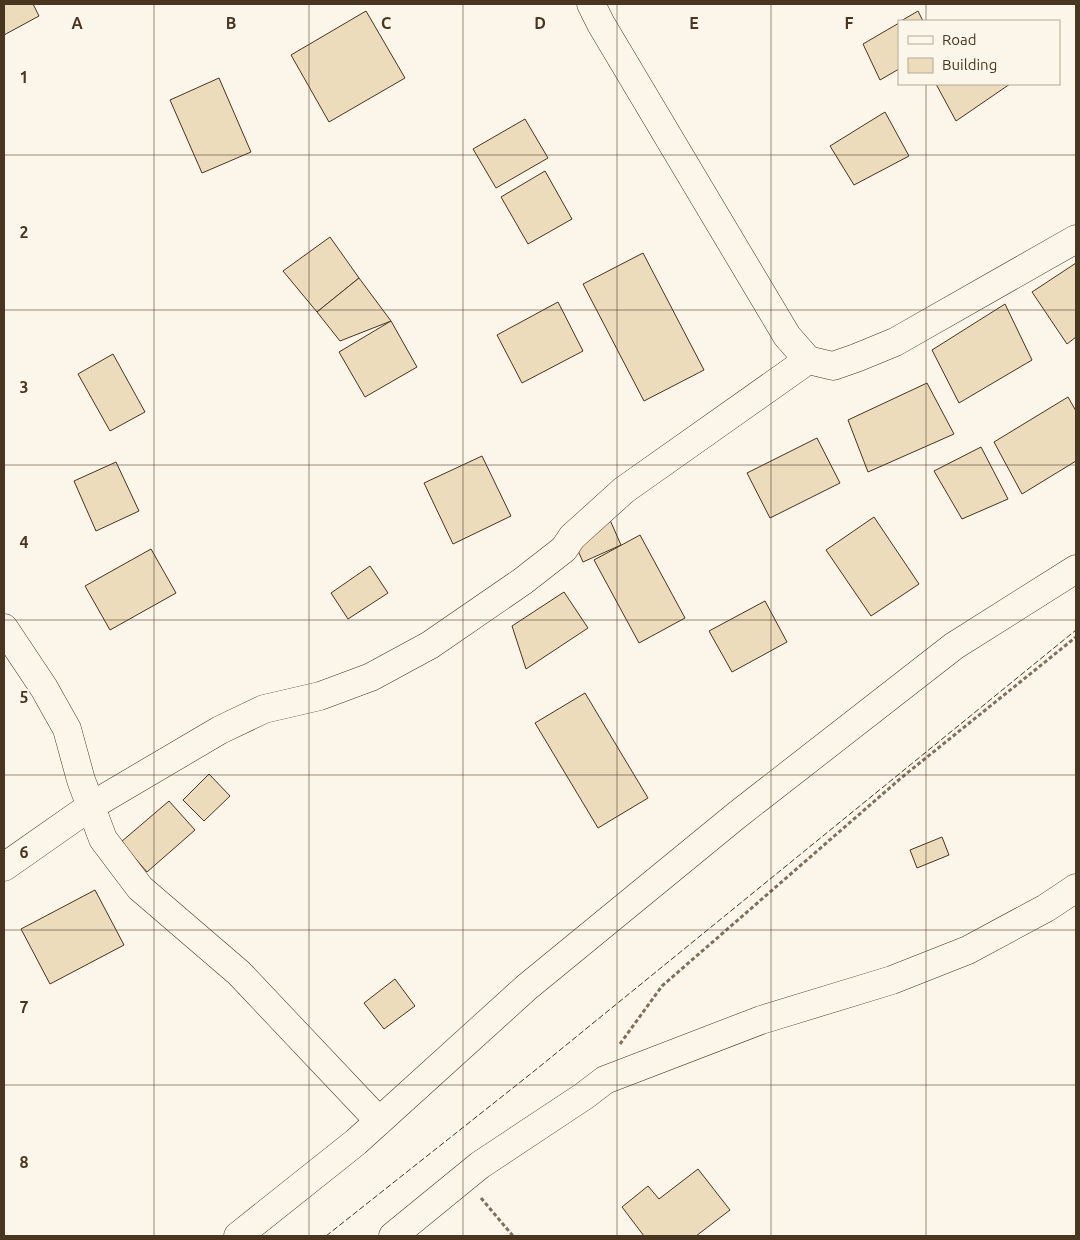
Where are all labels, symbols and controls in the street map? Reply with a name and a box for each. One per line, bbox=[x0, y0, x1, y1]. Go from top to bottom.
text: A bbox=[71, 14, 83, 32]
text: B bbox=[226, 14, 236, 32]
text: C bbox=[381, 14, 391, 32]
text: D bbox=[534, 14, 546, 32]
text: E bbox=[689, 14, 699, 32]
text: F bbox=[845, 14, 854, 32]
legend bbox=[898, 20, 1060, 85]
text: Road bbox=[942, 31, 977, 48]
text: Building bbox=[942, 56, 997, 73]
text: 1 bbox=[19, 68, 29, 86]
text: 2 bbox=[19, 223, 29, 241]
text: 3 bbox=[19, 378, 29, 396]
text: 4 bbox=[19, 533, 29, 551]
text: 5 bbox=[19, 688, 29, 706]
text: 6 bbox=[19, 843, 29, 861]
text: 7 bbox=[19, 998, 29, 1016]
text: 8 bbox=[19, 1153, 29, 1171]

